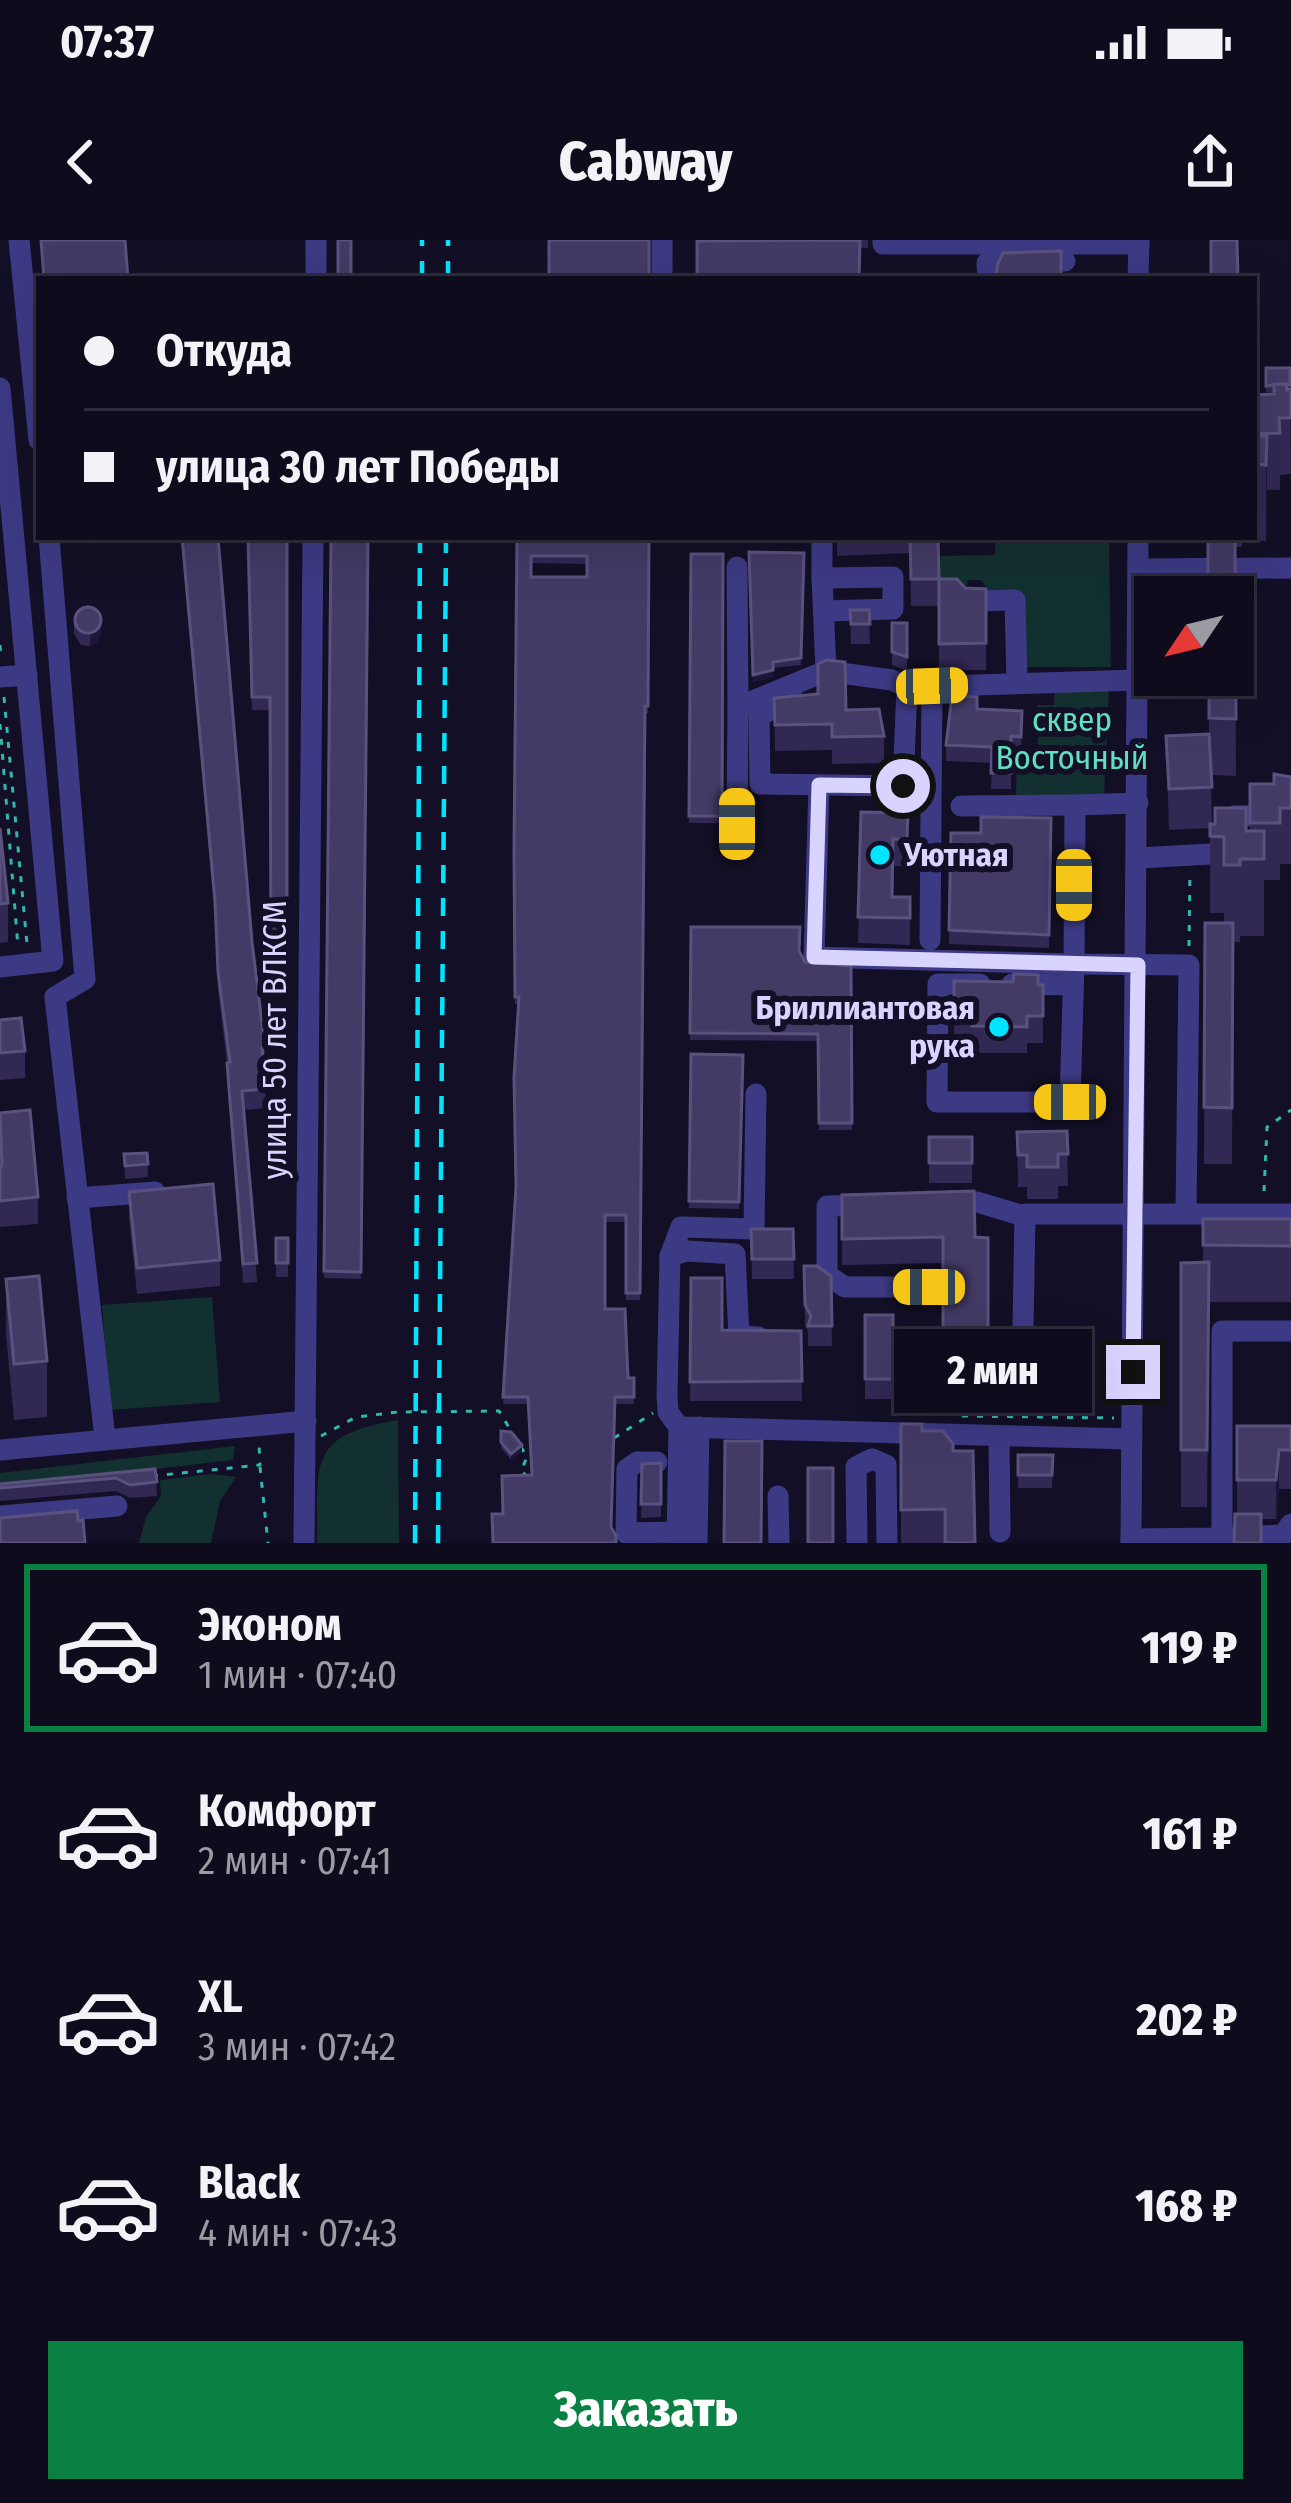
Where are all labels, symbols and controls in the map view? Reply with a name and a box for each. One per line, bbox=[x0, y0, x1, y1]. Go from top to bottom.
text: 07:37 bbox=[60, 15, 154, 69]
icon: back bbox=[48, 129, 114, 195]
icon: share bbox=[1177, 129, 1243, 195]
text: Cabway bbox=[559, 130, 732, 194]
text: Откуда bbox=[156, 324, 292, 378]
text: улица 30 лет Победы bbox=[156, 440, 560, 494]
north arrow bbox=[1134, 576, 1254, 696]
map controls bbox=[1134, 576, 1254, 696]
car bbox=[895, 667, 969, 705]
park label: сквер Восточный bbox=[995, 700, 1149, 778]
route start bbox=[876, 759, 930, 813]
car bbox=[719, 788, 755, 860]
place label: Уютная bbox=[903, 835, 1009, 875]
marker: Уютная bbox=[867, 842, 893, 868]
car bbox=[1056, 849, 1092, 921]
street label: улица 50 лет ВЛКСМ bbox=[255, 901, 295, 1179]
place label: Бриллиантовая рука bbox=[756, 988, 975, 1066]
marker: Бриллиантовая рука bbox=[986, 1014, 1012, 1040]
car bbox=[1034, 1084, 1106, 1120]
car bbox=[893, 1269, 965, 1305]
callout: 2 мин bbox=[893, 1330, 1091, 1414]
route end bbox=[1106, 1345, 1160, 1399]
text: 2 мин bbox=[947, 1348, 1039, 1394]
icon: car bbox=[54, 1594, 162, 1702]
text: Эконом bbox=[198, 1598, 342, 1652]
text: 119 ₽ bbox=[1141, 1621, 1237, 1675]
text: 1 мин · 07:40 bbox=[198, 1652, 397, 1698]
icon: car bbox=[54, 1780, 162, 1888]
text: Комфорт bbox=[198, 1784, 376, 1838]
text: 161 ₽ bbox=[1143, 1807, 1237, 1861]
text: 2 мин · 07:41 bbox=[198, 1838, 392, 1884]
icon: car bbox=[54, 1966, 162, 2074]
text: XL bbox=[198, 1970, 243, 2024]
text: 202 ₽ bbox=[1136, 1993, 1237, 2047]
text: 3 мин · 07:42 bbox=[198, 2024, 396, 2070]
icon: car bbox=[54, 2152, 162, 2260]
text: Black bbox=[198, 2156, 300, 2210]
text: 168 ₽ bbox=[1136, 2179, 1237, 2233]
text: 4 мин · 07:43 bbox=[198, 2210, 398, 2256]
button: Заказать bbox=[48, 2341, 1243, 2479]

